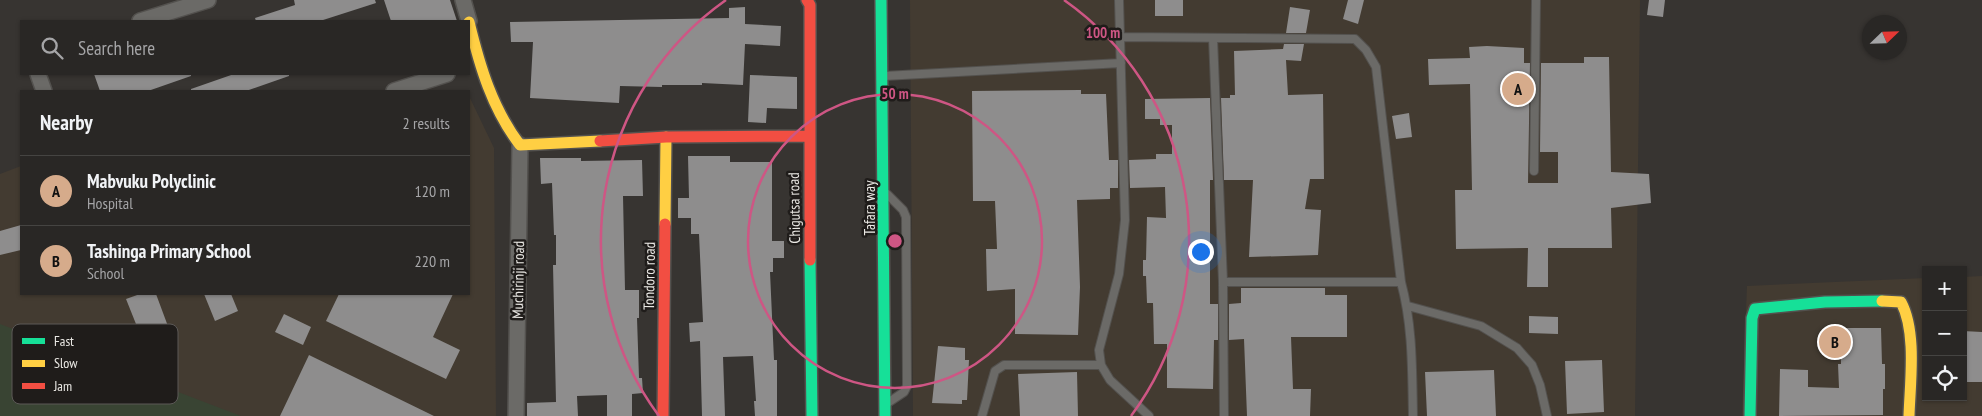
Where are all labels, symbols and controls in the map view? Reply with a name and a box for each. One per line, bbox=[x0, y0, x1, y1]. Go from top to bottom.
north arrow bbox=[1862, 15, 1907, 60]
search box bbox=[20, 20, 470, 75]
text: 100 m bbox=[1086, 23, 1120, 42]
icon: search bbox=[38, 34, 66, 62]
text: Search here bbox=[78, 36, 155, 60]
pin: A bbox=[1502, 70, 1534, 108]
text: 50 m bbox=[881, 84, 909, 103]
text: Nearby bbox=[40, 109, 93, 136]
text: 2 results bbox=[403, 113, 450, 133]
text: Mabvuku Polyclinic bbox=[87, 169, 216, 193]
street label: Chigutsa road bbox=[784, 172, 804, 244]
street label: Tafara way bbox=[860, 180, 879, 236]
text: A bbox=[52, 181, 60, 201]
text: 120 m bbox=[415, 181, 450, 201]
text: Hospital bbox=[87, 193, 133, 213]
centre of rings bbox=[886, 232, 904, 250]
text: Tashinga Primary School bbox=[87, 239, 251, 263]
your location bbox=[1188, 239, 1214, 265]
street label: Muchirinji road bbox=[508, 241, 528, 319]
street label: Tondoro road bbox=[639, 242, 659, 310]
text: B bbox=[52, 251, 60, 271]
text: 220 m bbox=[415, 251, 450, 271]
text: School bbox=[87, 263, 124, 283]
map controls bbox=[1922, 266, 1967, 401]
button: + bbox=[1922, 266, 1967, 311]
button: − bbox=[1922, 311, 1967, 356]
pin: B bbox=[1819, 323, 1851, 361]
legend bbox=[12, 324, 178, 404]
text: Fast bbox=[54, 332, 74, 350]
text: Slow bbox=[54, 354, 78, 372]
button: locate bbox=[1922, 356, 1967, 401]
text: Jam bbox=[53, 377, 72, 395]

